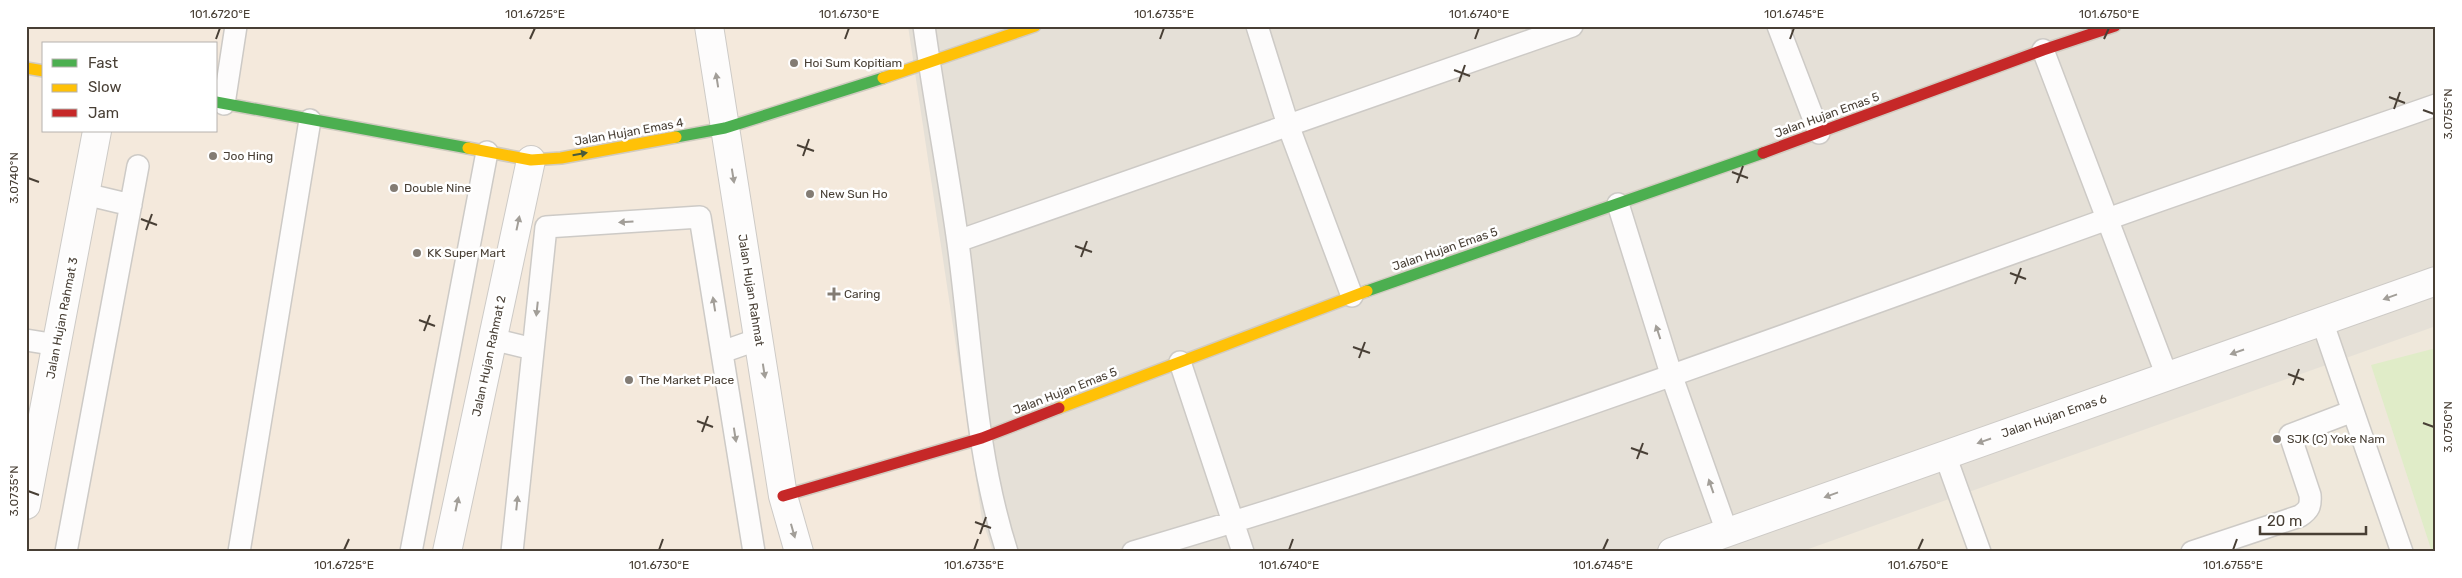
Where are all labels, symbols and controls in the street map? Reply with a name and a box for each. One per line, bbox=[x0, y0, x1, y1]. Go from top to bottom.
text: 101.6720°E bbox=[190, 7, 250, 21]
text: 101.6725°E bbox=[505, 7, 565, 21]
text: 101.6730°E bbox=[819, 7, 879, 21]
text: 101.6735°E bbox=[1134, 7, 1194, 21]
text: 101.6740°E bbox=[1449, 7, 1509, 21]
text: 101.6745°E bbox=[1764, 7, 1824, 21]
text: 101.6750°E bbox=[2079, 7, 2139, 21]
legend bbox=[42, 42, 218, 132]
text: Fast bbox=[88, 54, 118, 72]
place label: Hoi Sum Kopitiam bbox=[804, 56, 902, 70]
marker: Hoi Sum Kopitiam bbox=[788, 57, 800, 69]
one-way arrow bbox=[713, 72, 721, 88]
text: Slow bbox=[88, 78, 121, 96]
text: 3.0755°N bbox=[2441, 88, 2455, 140]
street label: Jalan Hujan Emas 5 bbox=[1773, 90, 1881, 140]
text: Jam bbox=[88, 104, 119, 122]
street label: Jalan Hujan Emas 4 bbox=[573, 115, 685, 149]
place label: Joo Hing bbox=[223, 149, 273, 163]
marker: Joo Hing bbox=[207, 150, 219, 162]
one-way arrow bbox=[572, 150, 588, 158]
text: 3.0740°N bbox=[7, 152, 21, 204]
one-way arrow bbox=[729, 169, 737, 185]
place label: Double Nine bbox=[404, 181, 472, 195]
marker: Double Nine bbox=[388, 182, 400, 194]
place label: New Sun Ho bbox=[820, 187, 888, 201]
marker: New Sun Ho bbox=[804, 188, 816, 200]
one-way arrow bbox=[514, 214, 522, 230]
one-way arrow bbox=[618, 218, 634, 226]
street label: Jalan Hujan Emas 5 bbox=[1391, 224, 1499, 274]
street label: Jalan Hujan Rahmat bbox=[735, 233, 767, 347]
place label: KK Super Mart bbox=[427, 246, 506, 260]
marker: KK Super Mart bbox=[411, 247, 423, 259]
street label: Jalan Hujan Rahmat 3 bbox=[43, 256, 81, 380]
place label: Caring bbox=[844, 287, 881, 301]
marker: Caring bbox=[828, 288, 840, 300]
one-way arrow bbox=[2382, 293, 2397, 301]
street label: Jalan Hujan Rahmat 2 bbox=[469, 294, 509, 418]
one-way arrow bbox=[710, 296, 718, 312]
one-way arrow bbox=[533, 301, 541, 317]
one-way arrow bbox=[1654, 324, 1662, 339]
one-way arrow bbox=[2229, 348, 2244, 356]
one-way arrow bbox=[760, 364, 768, 380]
street label: Jalan Hujan Emas 5 bbox=[1011, 365, 1119, 417]
place label: The Market Place bbox=[639, 373, 734, 387]
marker: The Market Place bbox=[623, 374, 635, 386]
street label: Jalan Hujan Emas 6 bbox=[1999, 391, 2109, 441]
text: 3.0750°N bbox=[2441, 401, 2455, 453]
one-way arrow bbox=[732, 427, 740, 443]
place label: SJK (C) Yoke Nam bbox=[2287, 432, 2385, 446]
marker: SJK (C) Yoke Nam bbox=[2271, 433, 2283, 445]
one-way arrow bbox=[1977, 438, 1992, 445]
text: 3.0735°N bbox=[7, 465, 21, 517]
one-way arrow bbox=[1707, 478, 1714, 493]
one-way arrow bbox=[1823, 491, 1838, 499]
one-way arrow bbox=[513, 495, 521, 511]
one-way arrow bbox=[453, 497, 461, 512]
scale bar bbox=[2260, 503, 2366, 535]
text: 20 m bbox=[2267, 512, 2302, 530]
one-way arrow bbox=[790, 524, 798, 539]
text: 101.6725°E bbox=[314, 558, 374, 572]
text: 101.6730°E bbox=[629, 558, 689, 572]
text: 101.6735°E bbox=[944, 558, 1004, 572]
text: 101.6740°E bbox=[1259, 558, 1319, 572]
text: 101.6745°E bbox=[1573, 558, 1633, 572]
text: 101.6750°E bbox=[1888, 558, 1948, 572]
text: 101.6755°E bbox=[2203, 558, 2263, 572]

